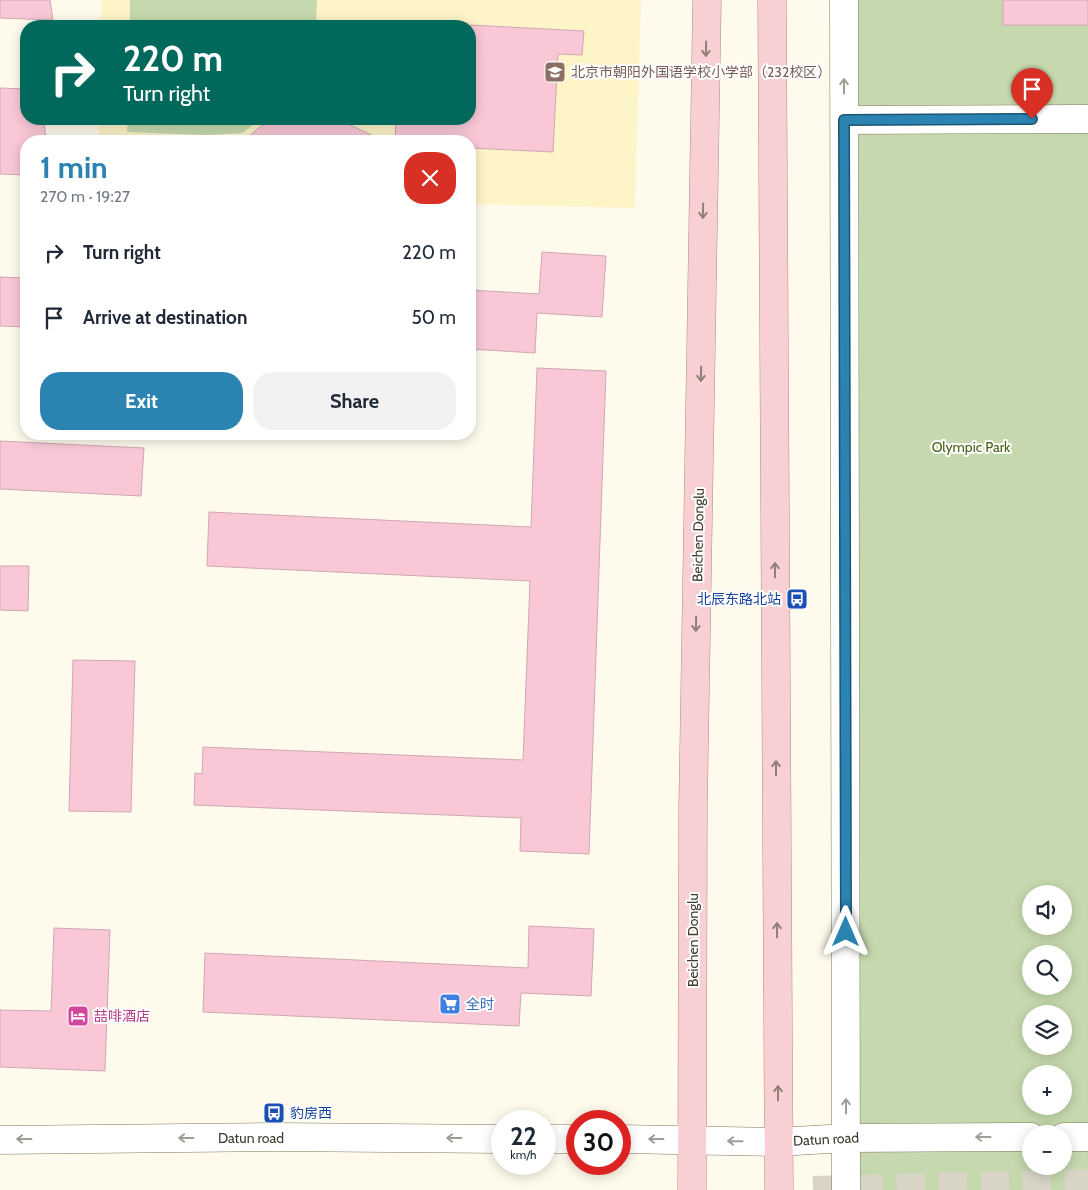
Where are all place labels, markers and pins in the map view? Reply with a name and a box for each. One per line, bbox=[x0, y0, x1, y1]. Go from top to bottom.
school or university icon: 北京市朝阳外国语学校小学部（232校区） bbox=[543, 60, 567, 84]
place label: 北京市朝阳外国语学校小学部（232校区） bbox=[571, 63, 831, 81]
pin bbox=[1011, 68, 1053, 119]
bus stop icon: 北辰东路北站 bbox=[785, 587, 809, 611]
place label: 北辰东路北站 bbox=[697, 590, 781, 608]
supermarket icon: 全时 bbox=[438, 992, 462, 1016]
place label: 全时 bbox=[466, 995, 494, 1013]
hotel icon: 喆啡酒店 bbox=[66, 1004, 90, 1028]
place label: 喆啡酒店 bbox=[94, 1007, 150, 1025]
bus stop icon: 豹房西 bbox=[262, 1101, 286, 1125]
place label: 豹房西 bbox=[290, 1104, 332, 1122]

